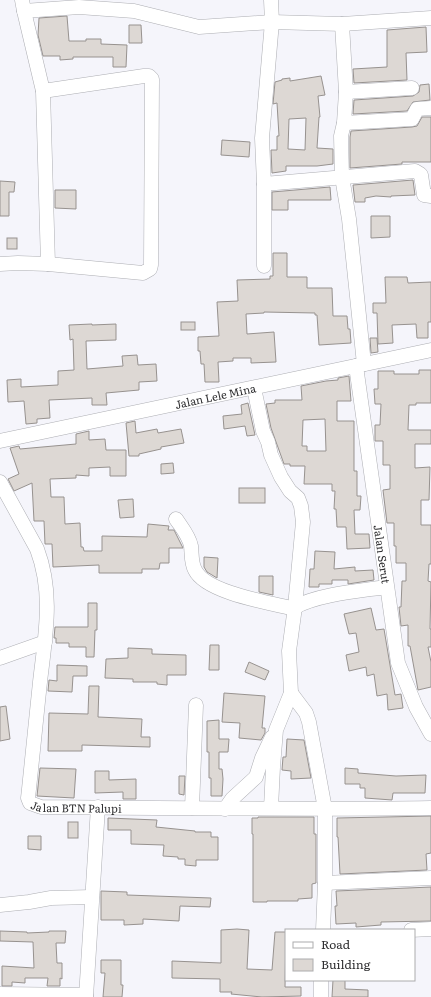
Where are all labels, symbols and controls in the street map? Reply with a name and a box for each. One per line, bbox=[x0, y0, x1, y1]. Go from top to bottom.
street label: Jalan Lele Mina bbox=[173, 379, 257, 412]
street label: Jalan Serut bbox=[371, 524, 395, 585]
street label: Jalan BTN Palupi bbox=[29, 796, 122, 816]
legend bbox=[285, 929, 415, 981]
text: Road bbox=[321, 935, 351, 953]
text: Building bbox=[321, 955, 371, 973]

